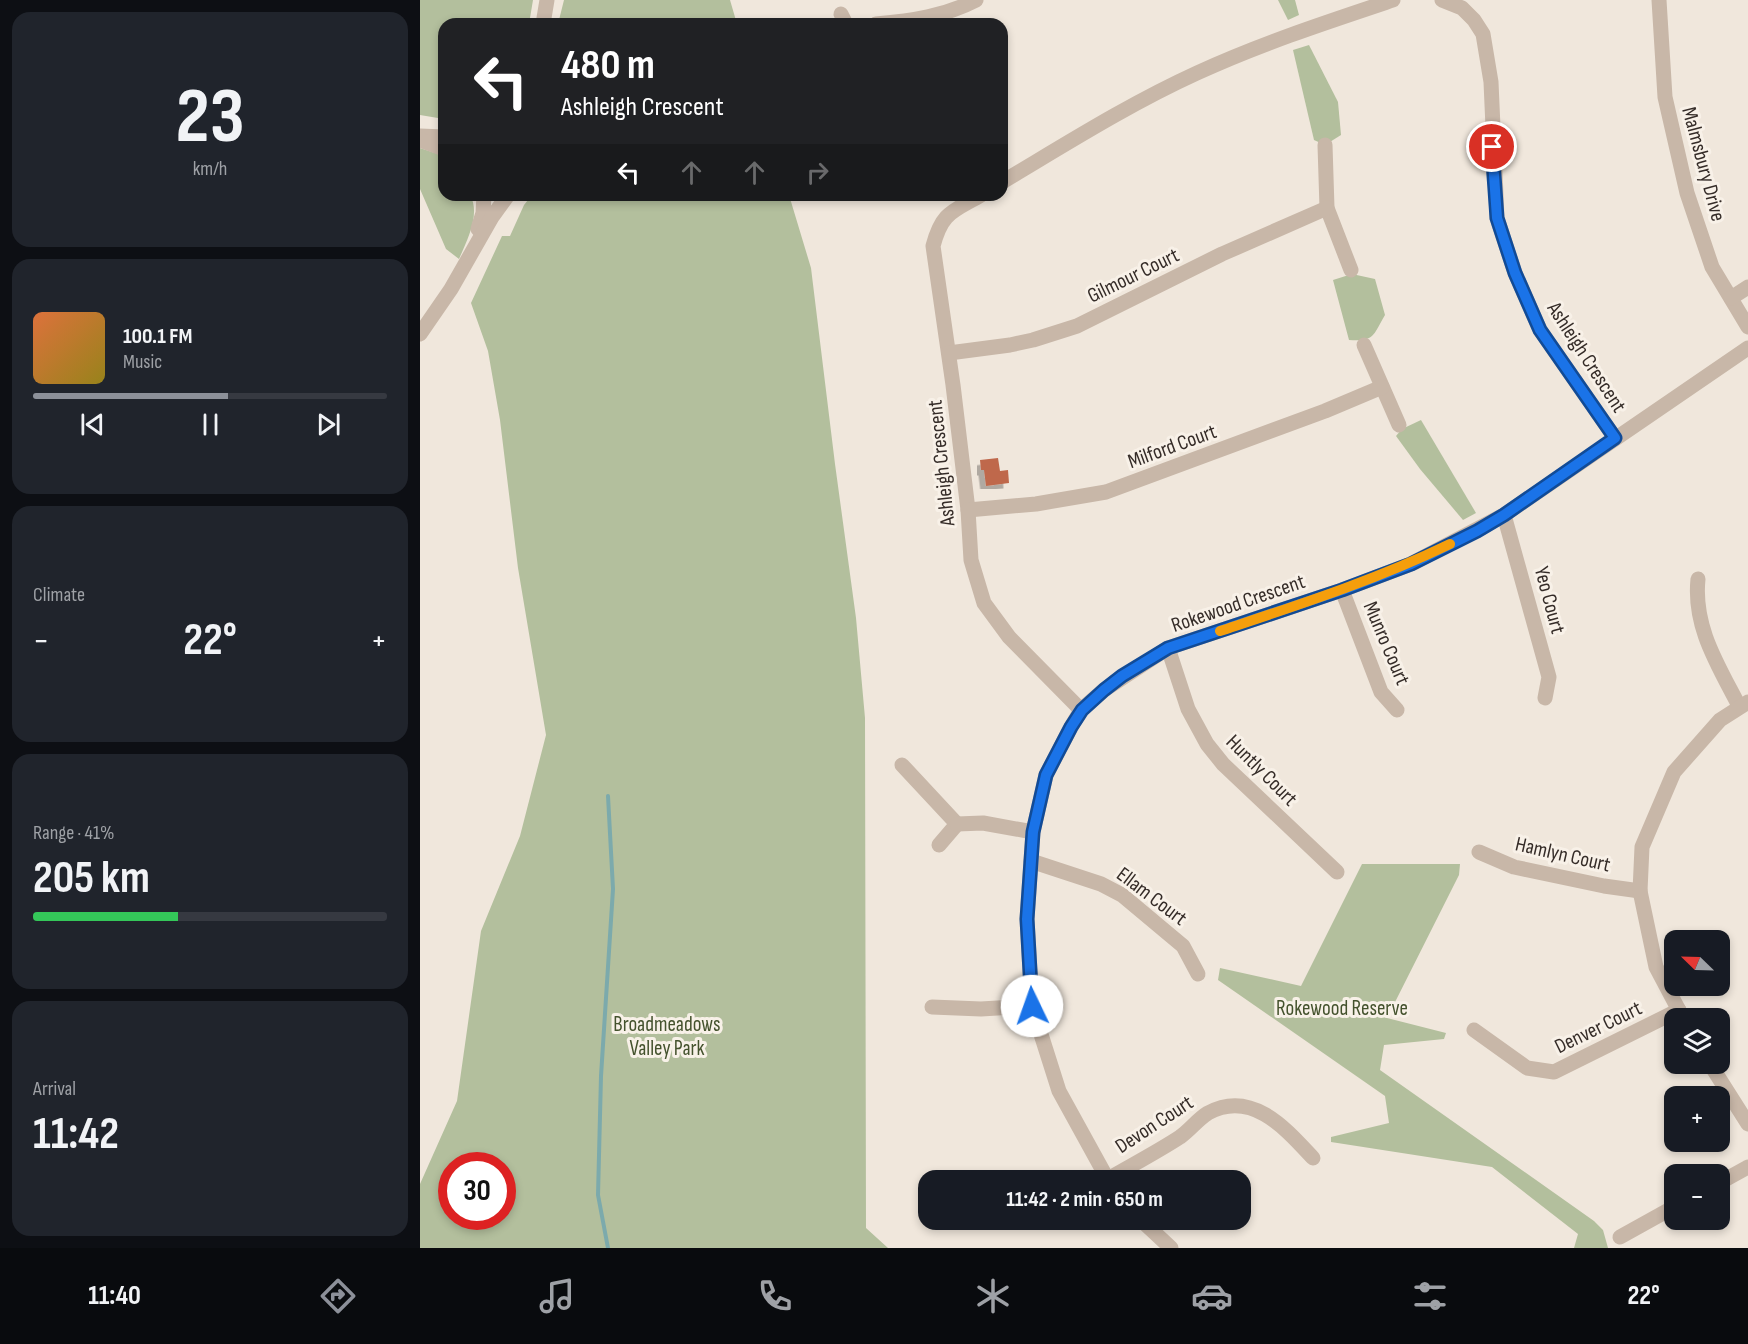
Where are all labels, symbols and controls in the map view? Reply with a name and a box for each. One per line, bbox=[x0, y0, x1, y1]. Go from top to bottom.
text: 480 m bbox=[561, 40, 655, 91]
icon: left bbox=[462, 42, 540, 120]
text: 23 bbox=[175, 71, 245, 164]
text: Ashleigh Crescent bbox=[561, 91, 724, 123]
street label: Malmsbury Drive bbox=[1676, 104, 1731, 224]
pin bbox=[1466, 121, 1517, 172]
icon: arrive bbox=[1475, 130, 1508, 163]
icon: left bbox=[612, 156, 645, 189]
icon: ahead bbox=[675, 156, 708, 189]
icon: ahead bbox=[738, 156, 771, 189]
icon: right bbox=[801, 156, 834, 189]
text: km/h bbox=[193, 157, 227, 181]
street label: Gilmour Court bbox=[1083, 243, 1183, 308]
street label: Ashleigh Crescent bbox=[1541, 297, 1632, 417]
text: 100.1 FM bbox=[123, 323, 192, 350]
text: Music bbox=[123, 350, 162, 374]
street label: Ashleigh Crescent bbox=[922, 399, 961, 528]
icon: previous bbox=[76, 408, 109, 441]
icon: pause bbox=[194, 408, 227, 441]
icon: next bbox=[312, 408, 345, 441]
street label: Milford Court bbox=[1124, 419, 1220, 474]
street label: Yeo Court bbox=[1529, 564, 1570, 636]
street label: Rokewood Crescent bbox=[1168, 569, 1308, 638]
text: Climate bbox=[33, 583, 85, 607]
street label: Munro Court bbox=[1358, 598, 1415, 689]
text: 22° bbox=[183, 613, 237, 668]
text: − bbox=[33, 621, 49, 661]
text: + bbox=[371, 621, 387, 661]
street label: Huntly Court bbox=[1221, 730, 1302, 811]
text: Range · 41% bbox=[33, 821, 114, 845]
street label: Hamlyn Court bbox=[1513, 831, 1613, 878]
text: 205 km bbox=[33, 851, 150, 906]
street label: Ellam Court bbox=[1112, 862, 1192, 931]
north arrow bbox=[1664, 930, 1730, 996]
map controls bbox=[1664, 930, 1730, 1230]
position arrow bbox=[1000, 974, 1064, 1038]
park label: Rokewood Reserve bbox=[1276, 996, 1408, 1021]
street label: Denver Court bbox=[1551, 996, 1646, 1059]
button: layers bbox=[1664, 1008, 1730, 1074]
park label: Broadmeadows Valley Park bbox=[613, 1012, 721, 1061]
text: Arrival bbox=[33, 1077, 76, 1101]
button: + bbox=[1664, 1086, 1730, 1152]
street label: Devon Court bbox=[1111, 1090, 1198, 1159]
text: 11:42 bbox=[33, 1107, 119, 1162]
speed limit sign: 30 bbox=[438, 1152, 516, 1230]
button: − bbox=[1664, 1164, 1730, 1230]
text: 11:42 · 2 min · 650 m bbox=[1006, 1186, 1163, 1213]
icon: directions bbox=[317, 1275, 359, 1317]
icon: music bbox=[536, 1275, 578, 1317]
icon: phone bbox=[754, 1275, 796, 1317]
icon: climate bbox=[972, 1275, 1014, 1317]
icon: car bbox=[1191, 1275, 1233, 1317]
icon: filters bbox=[1409, 1275, 1451, 1317]
text: 11:40 bbox=[88, 1280, 141, 1312]
text: 22° bbox=[1628, 1280, 1660, 1312]

